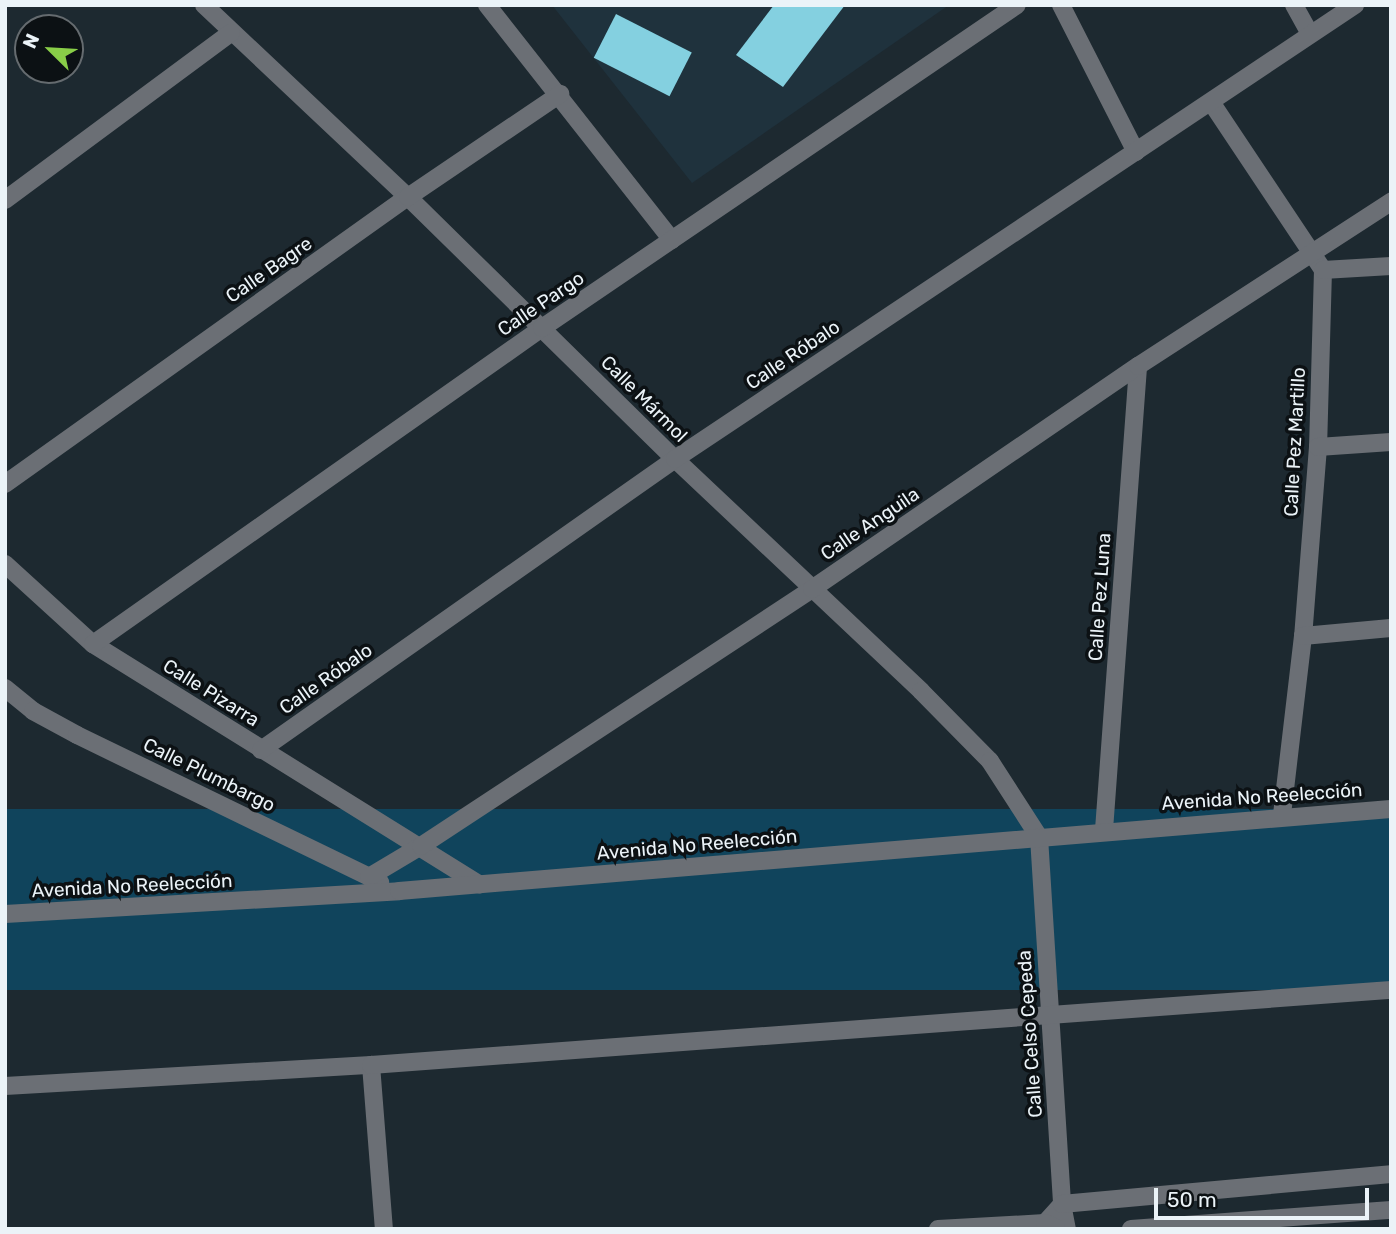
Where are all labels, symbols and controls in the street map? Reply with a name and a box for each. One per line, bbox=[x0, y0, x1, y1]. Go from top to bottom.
north arrow bbox=[14, 14, 84, 84]
text: N bbox=[18, 30, 44, 52]
street label: Calle Bagre bbox=[222, 232, 316, 308]
street label: Calle Pargo bbox=[493, 267, 589, 341]
street label: Calle Róbalo bbox=[742, 315, 844, 395]
street label: Calle Mármol bbox=[596, 351, 692, 447]
street label: Calle Pez Martillo bbox=[1280, 367, 1310, 517]
street label: Calle Anguila bbox=[816, 483, 924, 565]
street label: Calle Pez Luna bbox=[1084, 532, 1116, 662]
street label: Calle Róbalo bbox=[275, 639, 377, 719]
street label: Calle Pizarra bbox=[159, 654, 263, 732]
street label: Calle Plumbargo bbox=[139, 733, 279, 817]
street label: Avenida No Reelección bbox=[1161, 779, 1363, 815]
street label: Avenida No Reelección bbox=[596, 825, 798, 865]
street label: Avenida No Reelección bbox=[31, 869, 233, 903]
street label: Calle Celso Cepeda bbox=[1013, 949, 1047, 1119]
scale bar bbox=[1158, 1174, 1373, 1218]
text: 50 m bbox=[1167, 1187, 1217, 1212]

